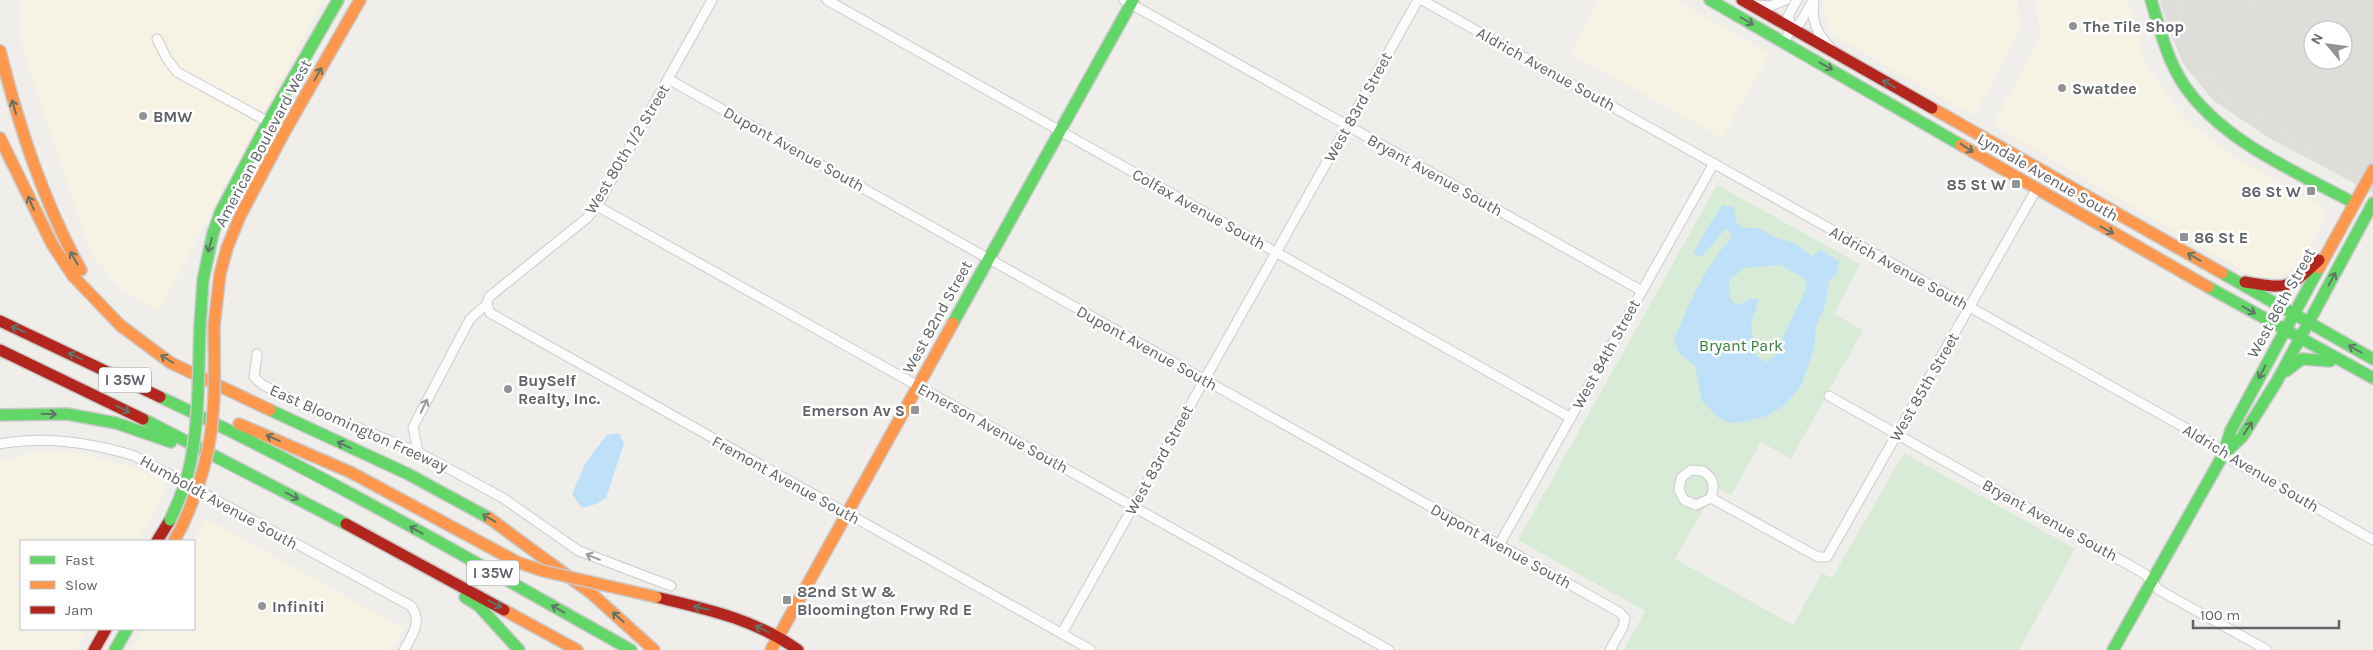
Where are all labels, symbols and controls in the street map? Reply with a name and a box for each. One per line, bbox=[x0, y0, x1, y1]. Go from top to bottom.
one-way arrow bbox=[1739, 16, 1754, 26]
place label: The Tile Shop bbox=[2083, 17, 2184, 36]
marker: The Tile Shop bbox=[2067, 20, 2079, 32]
north arrow bbox=[2303, 20, 2353, 70]
street label: Aldrich Avenue South bbox=[1473, 23, 1619, 115]
text: N bbox=[2307, 30, 2327, 47]
street label: West 83rd Street bbox=[1320, 49, 1396, 165]
street label: American Boulevard West bbox=[211, 56, 315, 230]
one-way arrow bbox=[1819, 61, 1834, 71]
one-way arrow bbox=[314, 67, 323, 82]
one-way arrow bbox=[1883, 78, 1897, 88]
place label: Swatdee bbox=[2072, 79, 2137, 98]
street label: West 80th 1/2 Street bbox=[581, 81, 673, 217]
marker: Swatdee bbox=[2056, 82, 2068, 94]
one-way arrow bbox=[9, 99, 18, 115]
street label: Dupont Avenue South bbox=[720, 102, 868, 196]
place label: BMW bbox=[153, 107, 193, 126]
marker: BMW bbox=[137, 110, 149, 122]
street label: Lyndale Avenue South bbox=[1974, 129, 2122, 225]
street label: Bryant Avenue South bbox=[1364, 130, 1506, 220]
one-way arrow bbox=[1959, 143, 1973, 153]
street label: Colfax Avenue South bbox=[1129, 164, 1269, 254]
place label: 85 St W bbox=[1947, 175, 2006, 194]
marker: 85 St W bbox=[2010, 178, 2022, 190]
place label: 86 St W bbox=[2241, 182, 2301, 201]
marker: 86 St W bbox=[2305, 185, 2317, 197]
one-way arrow bbox=[25, 196, 35, 211]
street label: Aldrich Avenue South bbox=[1826, 222, 1972, 314]
one-way arrow bbox=[2099, 226, 2114, 235]
place label: 86 St E bbox=[2194, 228, 2248, 247]
marker: 86 St E bbox=[2178, 231, 2190, 243]
one-way arrow bbox=[205, 236, 214, 252]
street label: West 86th Street bbox=[2243, 245, 2319, 361]
one-way arrow bbox=[68, 251, 78, 265]
one-way arrow bbox=[2188, 252, 2202, 262]
street label: West 82nd Street bbox=[898, 257, 976, 377]
one-way arrow bbox=[2327, 272, 2337, 287]
street label: West 84th Street bbox=[1568, 296, 1644, 412]
street label: Dupont Avenue South bbox=[1073, 301, 1221, 395]
one-way arrow bbox=[2241, 305, 2255, 315]
one-way arrow bbox=[11, 324, 26, 334]
street label: West 85th Street bbox=[1885, 329, 1963, 445]
park label: Bryant Park bbox=[1699, 336, 1783, 355]
one-way arrow bbox=[2349, 343, 2363, 353]
one-way arrow bbox=[68, 351, 83, 361]
one-way arrow bbox=[160, 354, 174, 364]
one-way arrow bbox=[2257, 364, 2266, 379]
road number: I 35W bbox=[99, 368, 151, 392]
place label: BuySelf Realty, Inc. bbox=[518, 371, 601, 408]
street label: Emerson Avenue South bbox=[915, 379, 1071, 477]
street label: East Bloomington Freeway bbox=[267, 380, 452, 476]
marker: BuySelf Realty, Inc. bbox=[502, 383, 514, 395]
one-way arrow bbox=[420, 399, 429, 414]
place label: Emerson Av S bbox=[802, 401, 905, 420]
street label: West 83rd Street bbox=[1121, 402, 1197, 518]
one-way arrow bbox=[115, 404, 130, 414]
marker: Emerson Av S bbox=[909, 404, 921, 416]
one-way arrow bbox=[40, 409, 56, 418]
street label: Aldrich Avenue South bbox=[2179, 420, 2323, 516]
one-way arrow bbox=[2243, 421, 2253, 435]
street label: Fremont Avenue South bbox=[709, 431, 863, 529]
one-way arrow bbox=[266, 433, 281, 443]
one-way arrow bbox=[337, 440, 352, 449]
street label: Humboldt Avenue South bbox=[137, 451, 301, 553]
street label: Bryant Avenue South bbox=[1979, 475, 2121, 565]
one-way arrow bbox=[284, 492, 299, 501]
street label: Dupont Avenue South bbox=[1427, 499, 1575, 593]
one-way arrow bbox=[483, 513, 497, 523]
one-way arrow bbox=[409, 524, 424, 534]
legend bbox=[20, 540, 195, 630]
text: Fast bbox=[65, 551, 95, 569]
one-way arrow bbox=[586, 551, 601, 561]
road number: I 35W bbox=[467, 560, 519, 586]
text: Slow bbox=[65, 576, 97, 594]
place label: 82nd St W & Bloomington Frwy Rd E bbox=[797, 582, 972, 619]
marker: 82nd St W & Bloomington Frwy Rd E bbox=[781, 594, 793, 606]
place label: Infiniti bbox=[272, 597, 325, 616]
scale bar bbox=[2193, 598, 2339, 630]
one-way arrow bbox=[487, 599, 502, 609]
marker: Infiniti bbox=[256, 600, 268, 612]
text: Jam bbox=[65, 601, 93, 619]
one-way arrow bbox=[693, 603, 709, 612]
one-way arrow bbox=[550, 604, 565, 614]
text: 100 m bbox=[2200, 606, 2240, 624]
one-way arrow bbox=[611, 612, 624, 623]
one-way arrow bbox=[755, 624, 770, 633]

